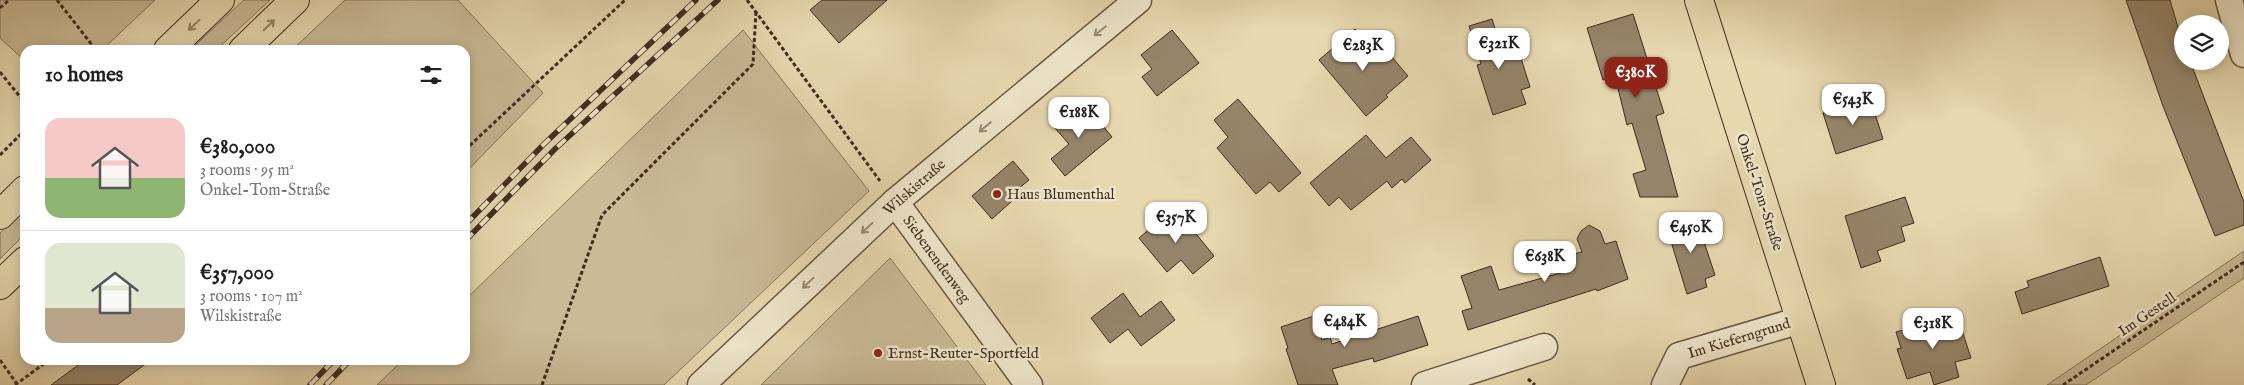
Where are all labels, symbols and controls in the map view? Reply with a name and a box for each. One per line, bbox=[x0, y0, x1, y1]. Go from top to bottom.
map controls bbox=[2174, 15, 2229, 70]
button: layers bbox=[2174, 15, 2229, 70]
one-way arrow bbox=[188, 19, 200, 31]
one-way arrow bbox=[263, 19, 275, 31]
one-way arrow bbox=[1094, 25, 1107, 36]
pin: €321K bbox=[1464, 28, 1534, 70]
pin: €283K bbox=[1328, 30, 1398, 72]
text: €321K bbox=[1479, 34, 1519, 54]
text: €283K bbox=[1343, 36, 1383, 56]
pin: €380K bbox=[1601, 56, 1671, 99]
icon: filters bbox=[417, 61, 445, 89]
text: 10 homes bbox=[45, 62, 123, 89]
text: €380K bbox=[1615, 63, 1657, 83]
pin: €543K bbox=[1818, 84, 1888, 126]
text: €543K bbox=[1833, 90, 1873, 110]
pin: €188K bbox=[1044, 96, 1114, 139]
text: €188K bbox=[1059, 103, 1099, 123]
one-way arrow bbox=[979, 121, 992, 132]
street label: Onkel-Tom-Straße bbox=[1732, 131, 1787, 253]
text: €380,000 bbox=[200, 134, 275, 161]
icon: home bbox=[85, 138, 145, 198]
street label: Wilskistraße bbox=[879, 155, 950, 220]
text: 3 rooms · 95 m² bbox=[200, 161, 294, 181]
text: Onkel-Tom-Straße bbox=[200, 181, 330, 201]
place label: Haus Blumenthal bbox=[1007, 185, 1115, 204]
marker: Haus Blumenthal bbox=[991, 188, 1003, 200]
pin: €357K bbox=[1141, 202, 1211, 244]
text: €357K bbox=[1156, 208, 1196, 228]
street label: Siebenendenweg bbox=[898, 212, 975, 308]
pin: €450K bbox=[1656, 212, 1726, 254]
text: €450K bbox=[1670, 218, 1712, 238]
one-way arrow bbox=[861, 222, 874, 234]
pin: €638K bbox=[1510, 240, 1580, 283]
text: €638K bbox=[1525, 247, 1565, 267]
text: €357,000 bbox=[200, 260, 274, 287]
icon: home bbox=[85, 263, 145, 323]
one-way arrow bbox=[802, 277, 814, 289]
text: 3 rooms · 107 m² bbox=[200, 287, 303, 307]
street label: Im Gestell bbox=[2115, 288, 2181, 341]
pin: €484K bbox=[1310, 306, 1380, 348]
text: Wilskistraße bbox=[200, 307, 282, 327]
pin: €318K bbox=[1898, 308, 1968, 350]
text: €484K bbox=[1324, 312, 1366, 332]
street label: Im Kieferngrund bbox=[1686, 314, 1794, 363]
text: €318K bbox=[1913, 314, 1953, 334]
place label: Ernst-Reuter-Sportfeld bbox=[888, 344, 1040, 363]
marker: Ernst-Reuter-Sportfeld bbox=[872, 347, 884, 359]

